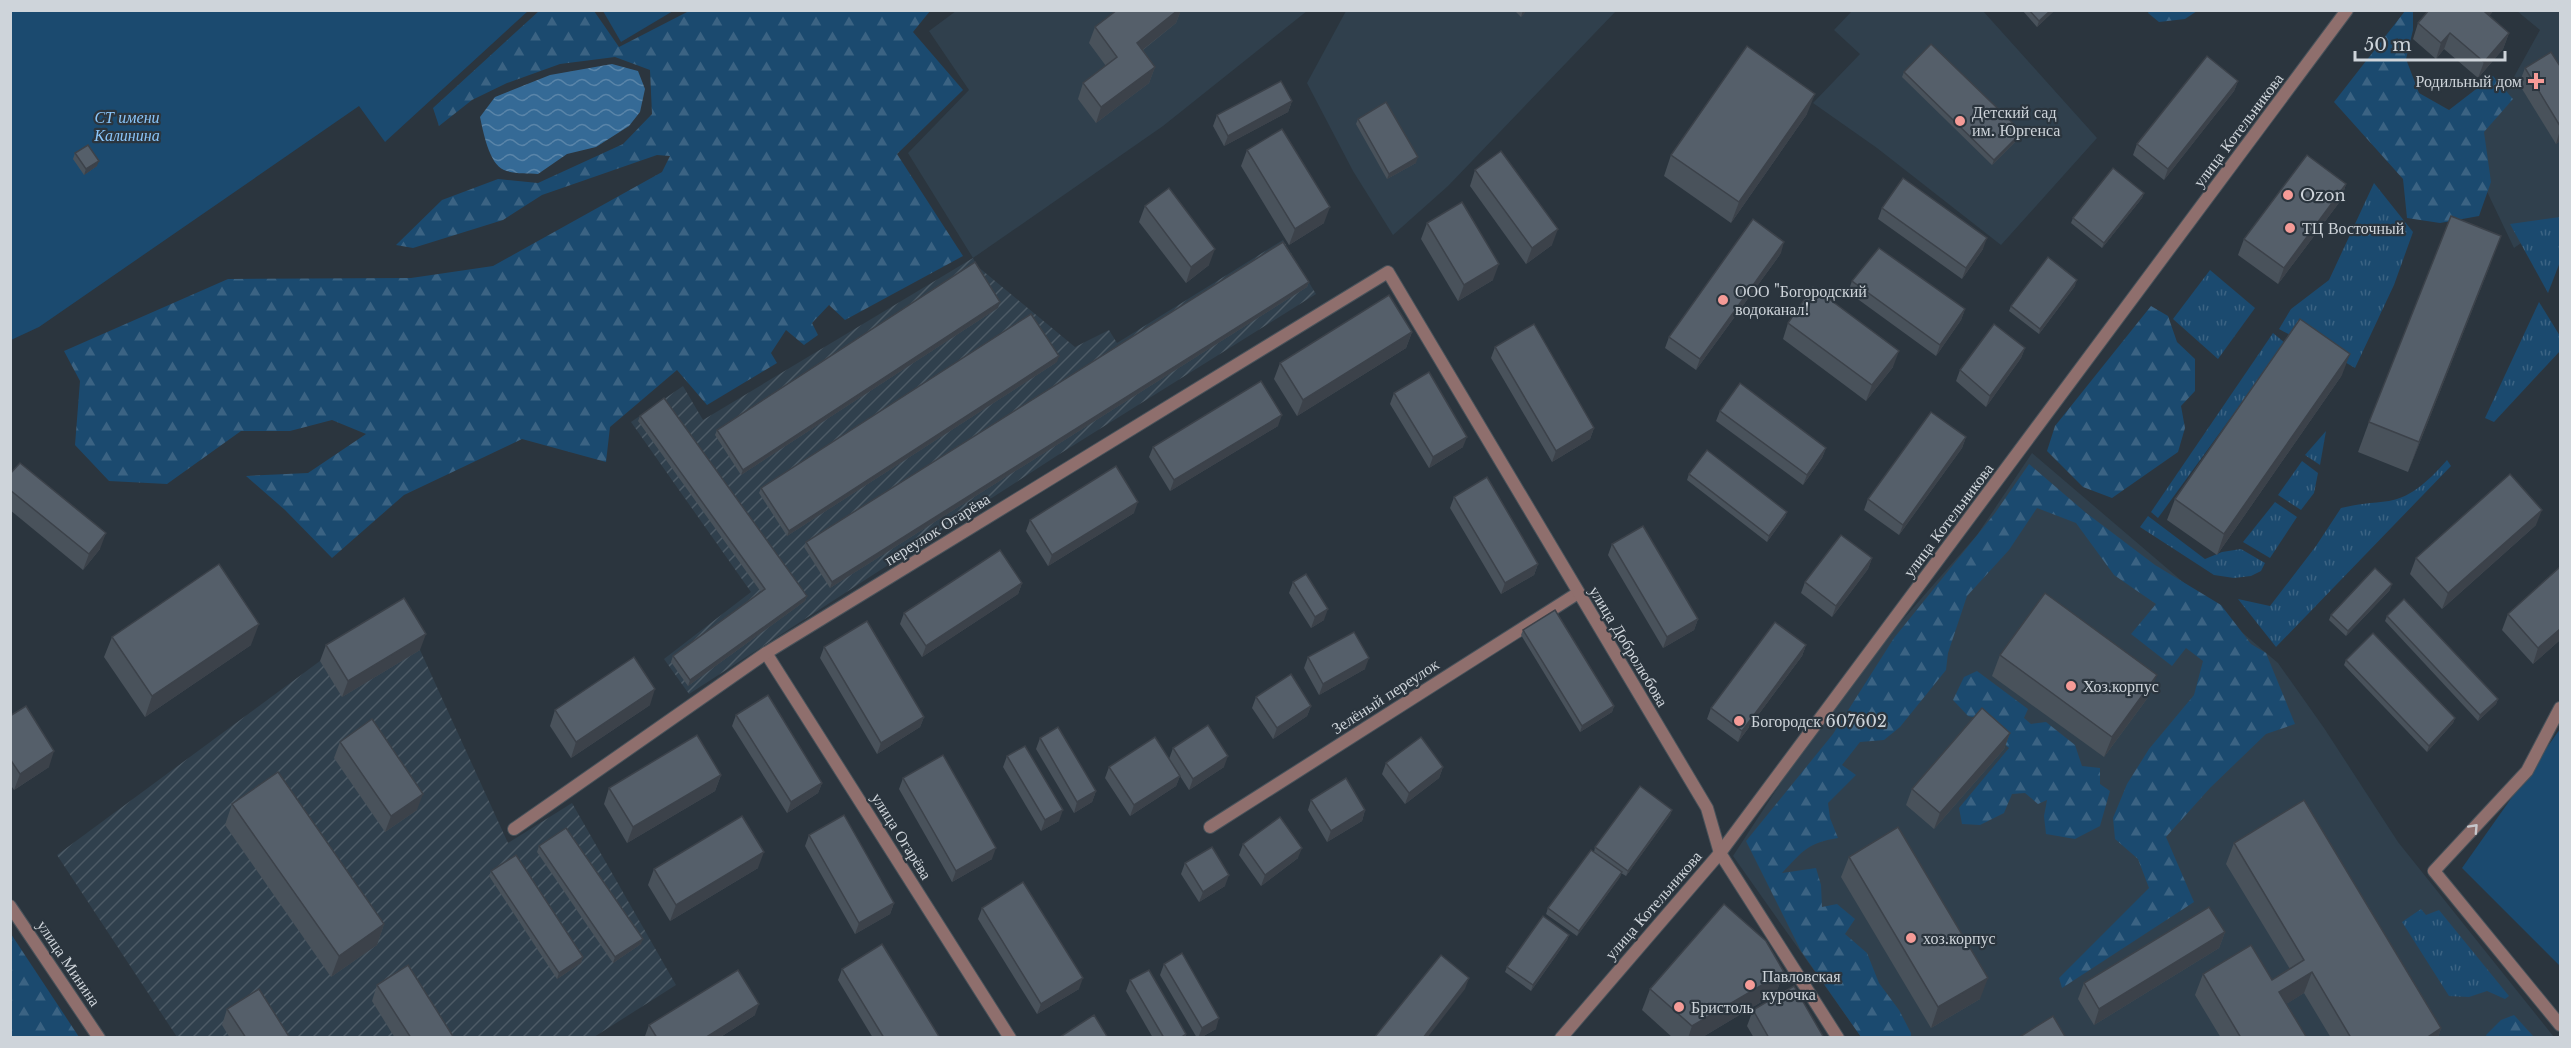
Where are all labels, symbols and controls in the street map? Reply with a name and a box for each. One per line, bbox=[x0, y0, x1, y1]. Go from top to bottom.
scale bar bbox=[2355, 24, 2505, 62]
text: 50 m bbox=[2364, 34, 2412, 56]
street label: улица Котельникова bbox=[2189, 69, 2287, 191]
place label: Родильный дом bbox=[2416, 71, 2522, 91]
marker: Родильный дом bbox=[2527, 72, 2545, 90]
place label: Детский сад им. Юргенса bbox=[1972, 102, 2060, 140]
park label: СТ имени Калинина bbox=[93, 107, 160, 145]
marker: Детский сад им. Юргенса bbox=[1953, 114, 1967, 128]
place label: Ozon bbox=[2300, 185, 2345, 205]
marker: Ozon bbox=[2281, 188, 2295, 202]
place label: ТЦ Восточный bbox=[2302, 218, 2405, 238]
marker: ТЦ Восточный bbox=[2283, 221, 2297, 235]
place label: ООО "Богородский водоканал! bbox=[1735, 281, 1867, 319]
marker: ООО "Богородский водоканал! bbox=[1716, 293, 1730, 307]
street label: улица Котельникова bbox=[1899, 459, 1997, 581]
street label: переулок Огарёва bbox=[880, 489, 994, 569]
street label: улица Добролюбова bbox=[1585, 582, 1673, 710]
street label: Зелёный переулок bbox=[1328, 654, 1443, 738]
place label: Хоз.корпус bbox=[2083, 676, 2159, 696]
marker: Хоз.корпус bbox=[2064, 679, 2078, 693]
place label: Богородск 607602 bbox=[1751, 711, 1887, 731]
marker: Богородск 607602 bbox=[1732, 714, 1746, 728]
street label: улица Огарёва bbox=[867, 789, 937, 883]
one-way arrow bbox=[2467, 824, 2478, 835]
street label: улица Котельникова bbox=[1600, 846, 1706, 964]
street label: улица Минина bbox=[33, 916, 105, 1010]
place label: хоз.корпус bbox=[1923, 928, 1996, 948]
marker: хоз.корпус bbox=[1904, 931, 1918, 945]
place label: Павловская курочка bbox=[1762, 966, 1841, 1004]
marker: Павловская курочка bbox=[1743, 978, 1757, 992]
place label: Бристоль bbox=[1691, 997, 1754, 1017]
marker: Бристоль bbox=[1672, 1000, 1686, 1014]

